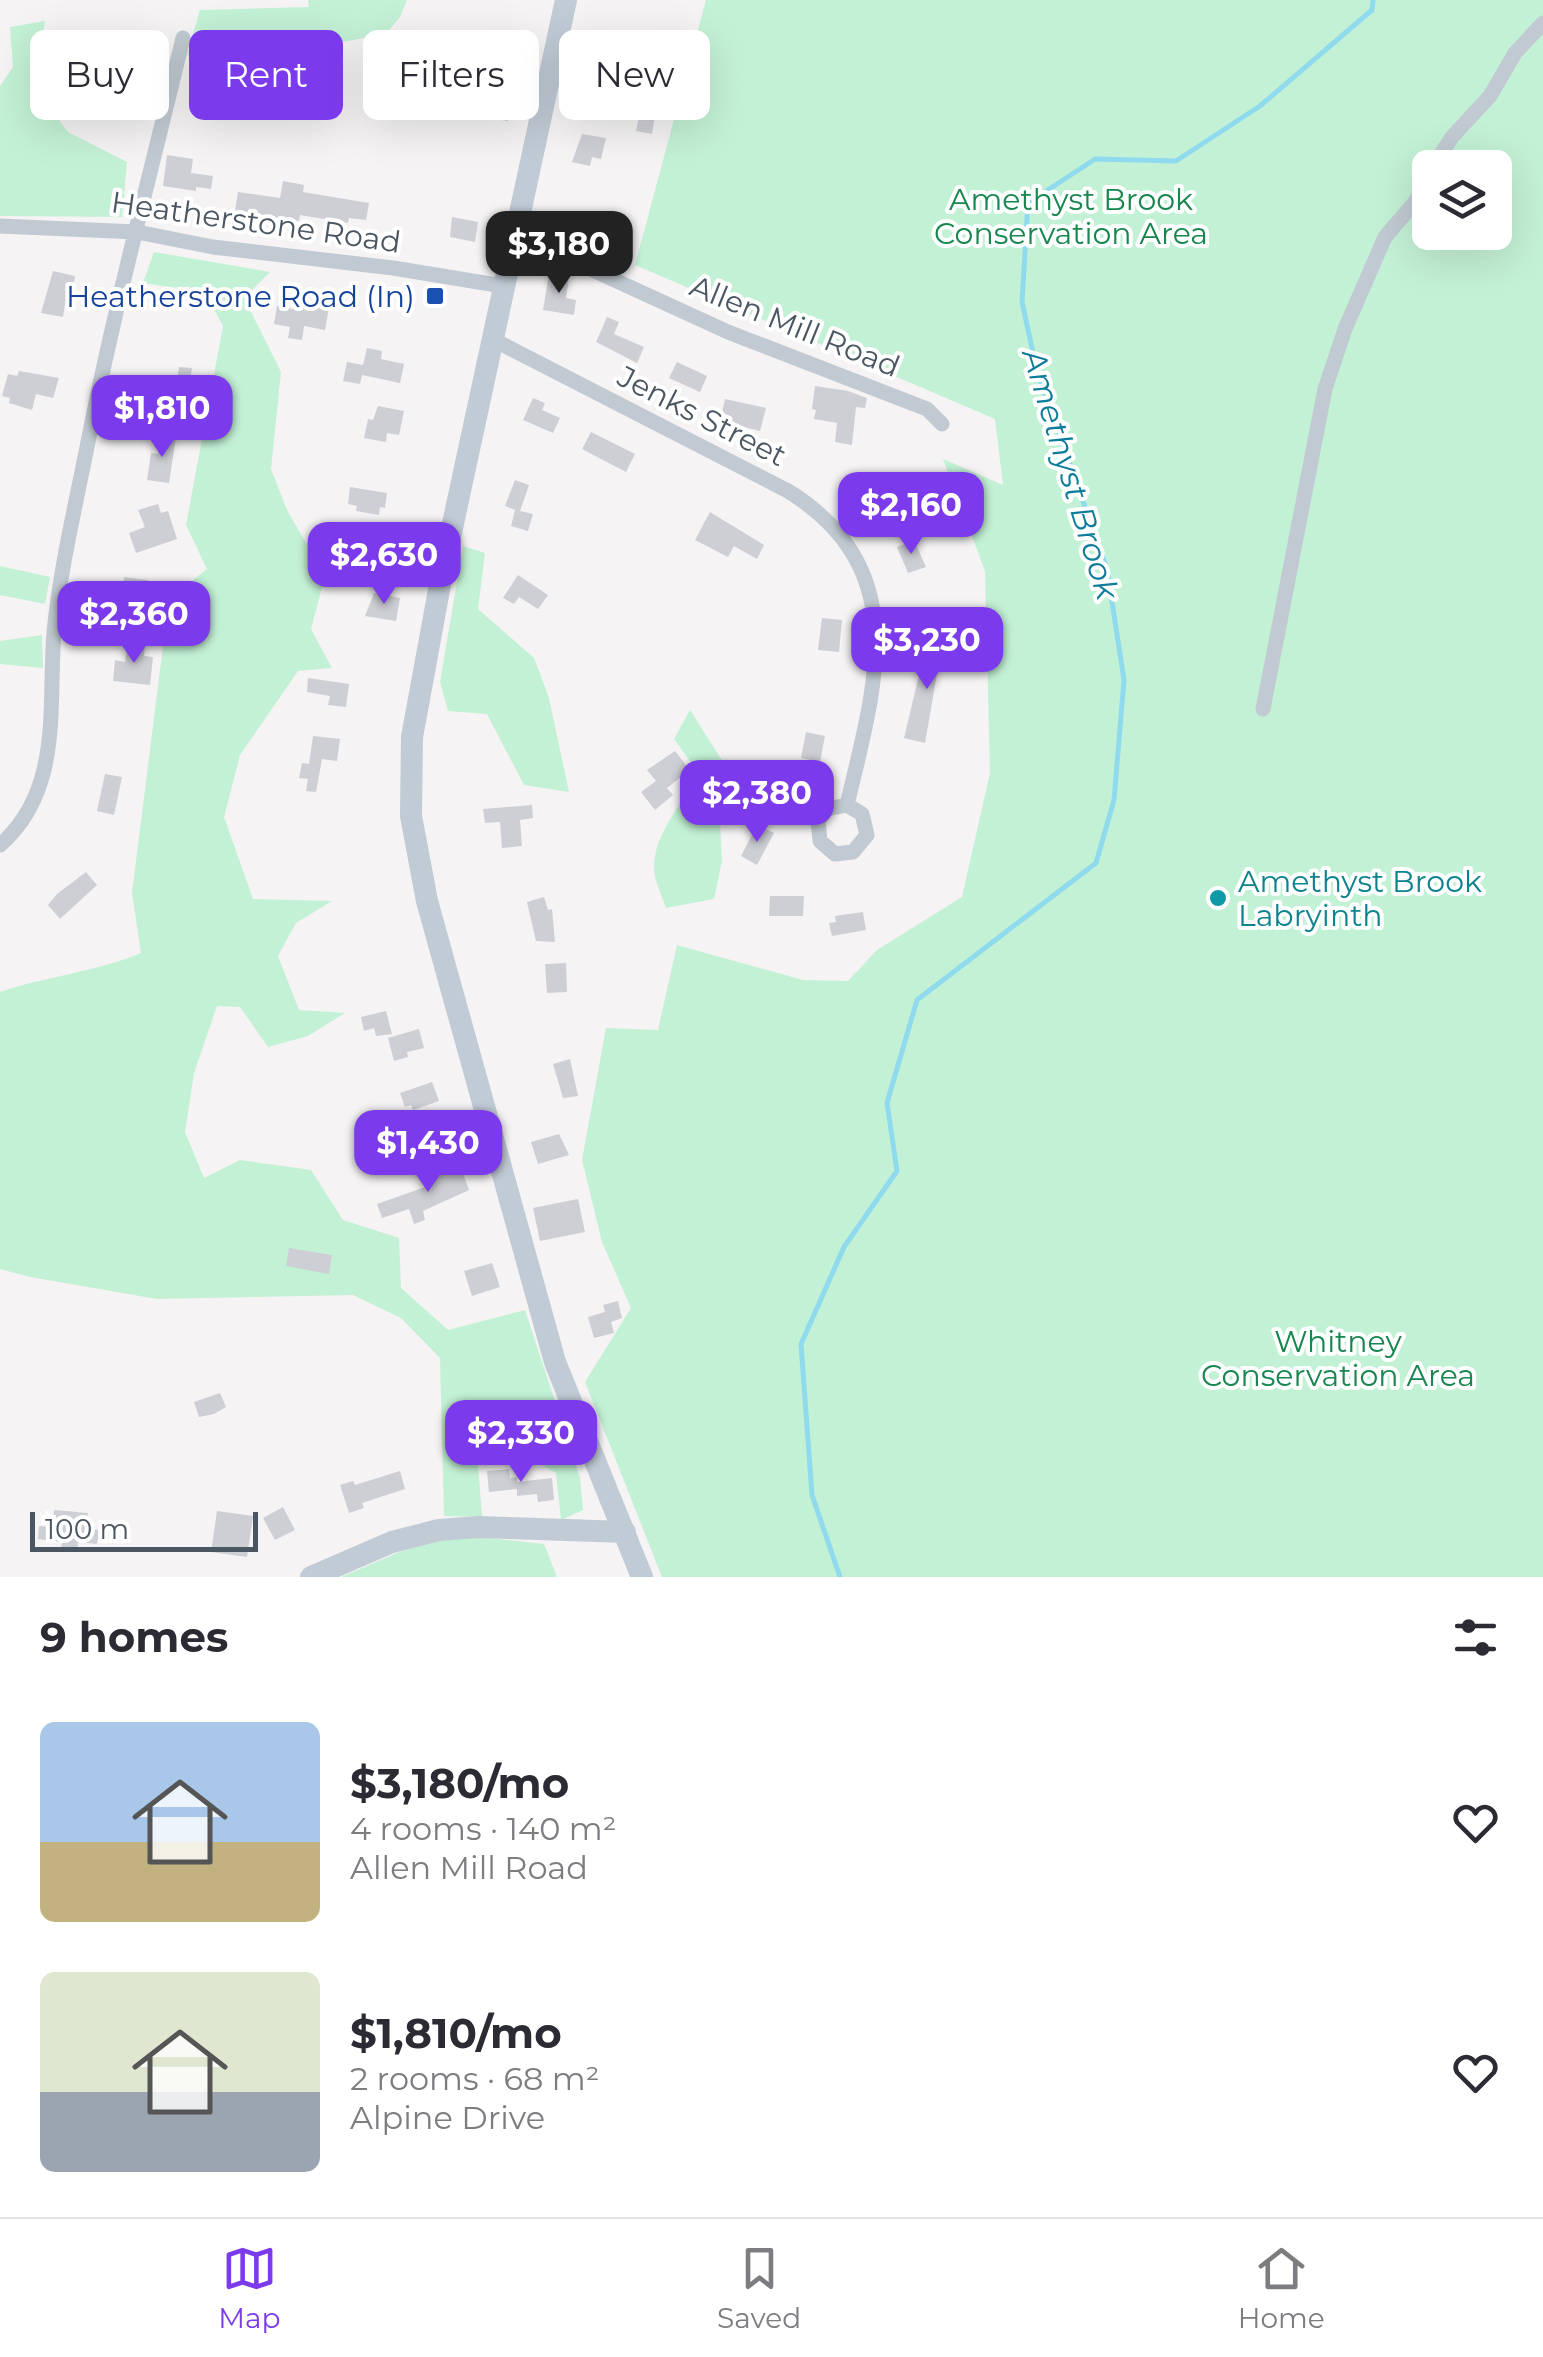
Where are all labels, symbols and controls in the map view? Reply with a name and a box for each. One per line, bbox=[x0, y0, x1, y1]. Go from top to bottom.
chip: Buy bbox=[30, 30, 169, 120]
chip: Rent bbox=[189, 30, 343, 120]
chip: Filters bbox=[363, 30, 539, 120]
chip: New bbox=[559, 30, 710, 120]
map controls bbox=[1412, 150, 1512, 250]
button: layers bbox=[1412, 150, 1512, 250]
park label: Amethyst Brook Conservation Area bbox=[934, 181, 1208, 252]
street label: Heatherstone Road bbox=[109, 183, 403, 261]
pin: $3,180 bbox=[478, 211, 640, 296]
text: $3,180 bbox=[508, 224, 610, 263]
street label: Allen Mill Road bbox=[685, 267, 905, 385]
place label: Heatherstone Road (In) bbox=[66, 278, 415, 315]
marker: Heatherstone Road (In) bbox=[424, 285, 446, 307]
water label: Amethyst Brook bbox=[1014, 342, 1128, 606]
street label: Jenks Street bbox=[611, 357, 792, 474]
pin: $1,810 bbox=[81, 375, 243, 460]
text: $1,810 bbox=[114, 388, 210, 427]
pin: $2,160 bbox=[830, 472, 992, 557]
text: $2,160 bbox=[860, 485, 962, 524]
pin: $2,630 bbox=[303, 522, 465, 607]
text: $2,630 bbox=[330, 535, 438, 574]
pin: $2,360 bbox=[53, 581, 215, 666]
text: $2,360 bbox=[79, 594, 189, 633]
pin: $3,230 bbox=[846, 607, 1008, 692]
text: $3,230 bbox=[873, 620, 981, 659]
pin: $2,380 bbox=[676, 760, 838, 845]
text: $2,380 bbox=[702, 773, 812, 812]
place label: Amethyst Brook Labryinth bbox=[1238, 863, 1482, 934]
marker: Amethyst Brook Labryinth bbox=[1207, 887, 1229, 909]
pin: $1,430 bbox=[347, 1110, 509, 1195]
text: $1,430 bbox=[376, 1123, 480, 1162]
park label: Whitney Conservation Area bbox=[1201, 1323, 1475, 1394]
pin: $2,330 bbox=[440, 1400, 602, 1485]
text: $2,330 bbox=[467, 1413, 575, 1452]
scale bar bbox=[30, 1507, 258, 1552]
text: 100 m bbox=[45, 1512, 129, 1546]
icon: filters bbox=[1448, 1610, 1503, 1665]
text: 9 homes bbox=[40, 1611, 228, 1663]
text: $3,180/mo bbox=[350, 1757, 569, 1809]
icon: home bbox=[120, 1762, 240, 1882]
icon: heart bbox=[1448, 1795, 1503, 1850]
text: 4 rooms · 140 m² bbox=[350, 1809, 616, 1848]
text: Allen Mill Road bbox=[350, 1848, 588, 1887]
text: $1,810/mo bbox=[350, 2007, 562, 2059]
icon: home bbox=[120, 2012, 240, 2132]
icon: heart bbox=[1448, 2045, 1503, 2100]
text: 2 rooms · 68 m² bbox=[350, 2059, 600, 2098]
text: Alpine Drive bbox=[350, 2098, 545, 2137]
tab: Map bbox=[218, 2241, 281, 2335]
tab: Saved bbox=[717, 2241, 801, 2335]
tab: Home bbox=[1238, 2241, 1325, 2335]

